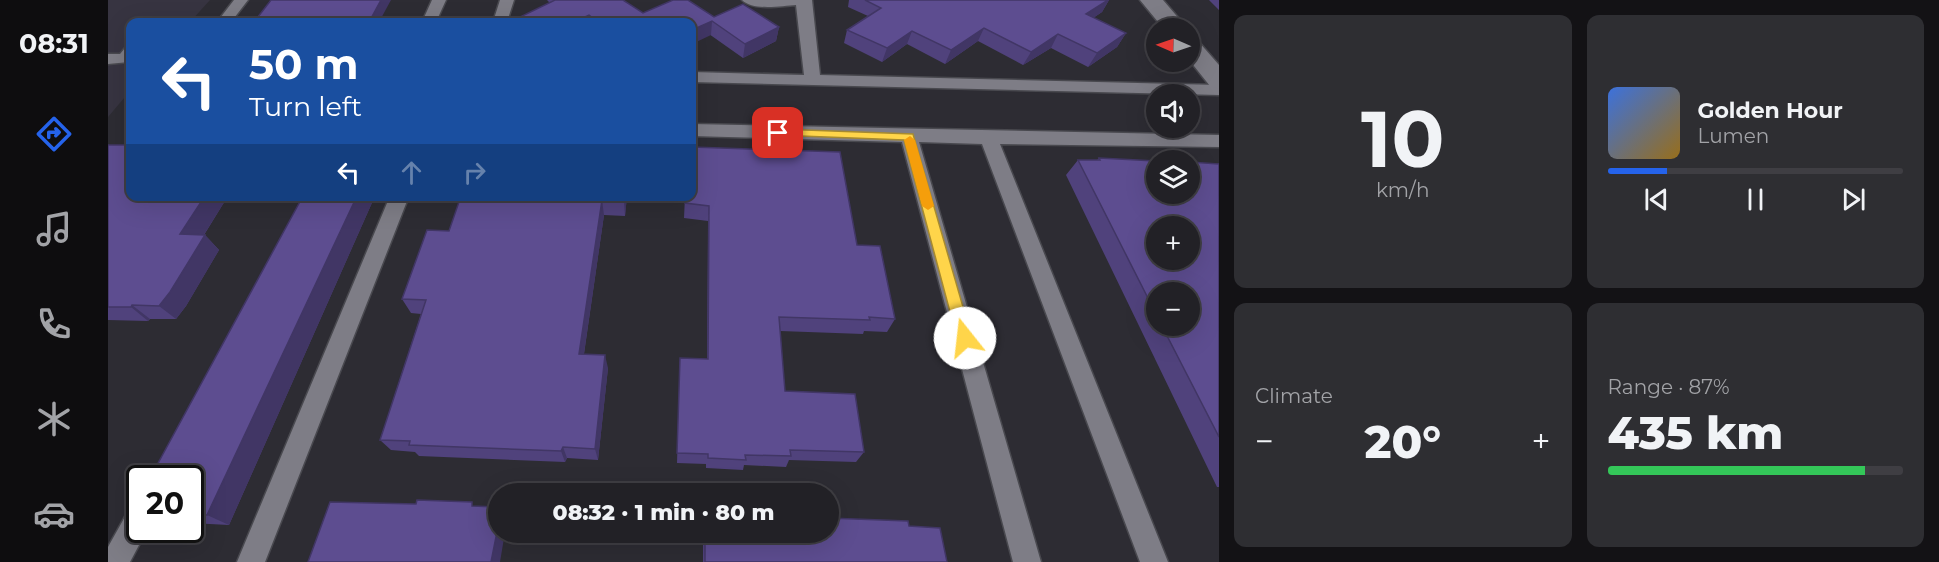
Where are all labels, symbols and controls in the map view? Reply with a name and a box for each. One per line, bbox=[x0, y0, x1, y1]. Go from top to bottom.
north arrow bbox=[1146, 18, 1200, 72]
map controls bbox=[1146, 18, 1200, 336]
text: 08:31 bbox=[19, 27, 89, 60]
text: 50 m bbox=[249, 38, 358, 90]
icon: left bbox=[150, 42, 228, 120]
button: sound bbox=[1146, 84, 1200, 138]
text: Turn left bbox=[249, 90, 362, 123]
text: 10 bbox=[1361, 91, 1445, 187]
text: Golden Hour bbox=[1698, 97, 1843, 124]
pin bbox=[752, 107, 803, 158]
icon: directions bbox=[33, 113, 75, 155]
icon: arrive bbox=[761, 116, 794, 149]
text: Lumen bbox=[1698, 124, 1769, 148]
button: layers bbox=[1146, 150, 1200, 204]
icon: left bbox=[332, 156, 365, 189]
icon: ahead bbox=[395, 156, 428, 189]
icon: right bbox=[458, 156, 491, 189]
text: km/h bbox=[1376, 178, 1429, 202]
icon: previous bbox=[1640, 183, 1673, 216]
icon: pause bbox=[1739, 183, 1772, 216]
icon: next bbox=[1837, 183, 1870, 216]
icon: music bbox=[33, 208, 75, 250]
button: + bbox=[1146, 216, 1200, 270]
button: − bbox=[1146, 282, 1200, 336]
icon: phone bbox=[33, 303, 75, 345]
position arrow bbox=[933, 306, 997, 370]
text: Range · 87% bbox=[1608, 375, 1730, 399]
text: Climate bbox=[1255, 384, 1333, 408]
icon: climate bbox=[33, 398, 75, 440]
text: 435 km bbox=[1608, 405, 1783, 460]
text: 20° bbox=[1364, 414, 1441, 469]
text: − bbox=[1255, 421, 1274, 461]
text: + bbox=[1532, 421, 1550, 461]
speed limit sign: 20 bbox=[126, 465, 204, 543]
icon: car bbox=[33, 493, 75, 535]
text: 08:32 · 1 min · 80 m bbox=[553, 499, 774, 526]

